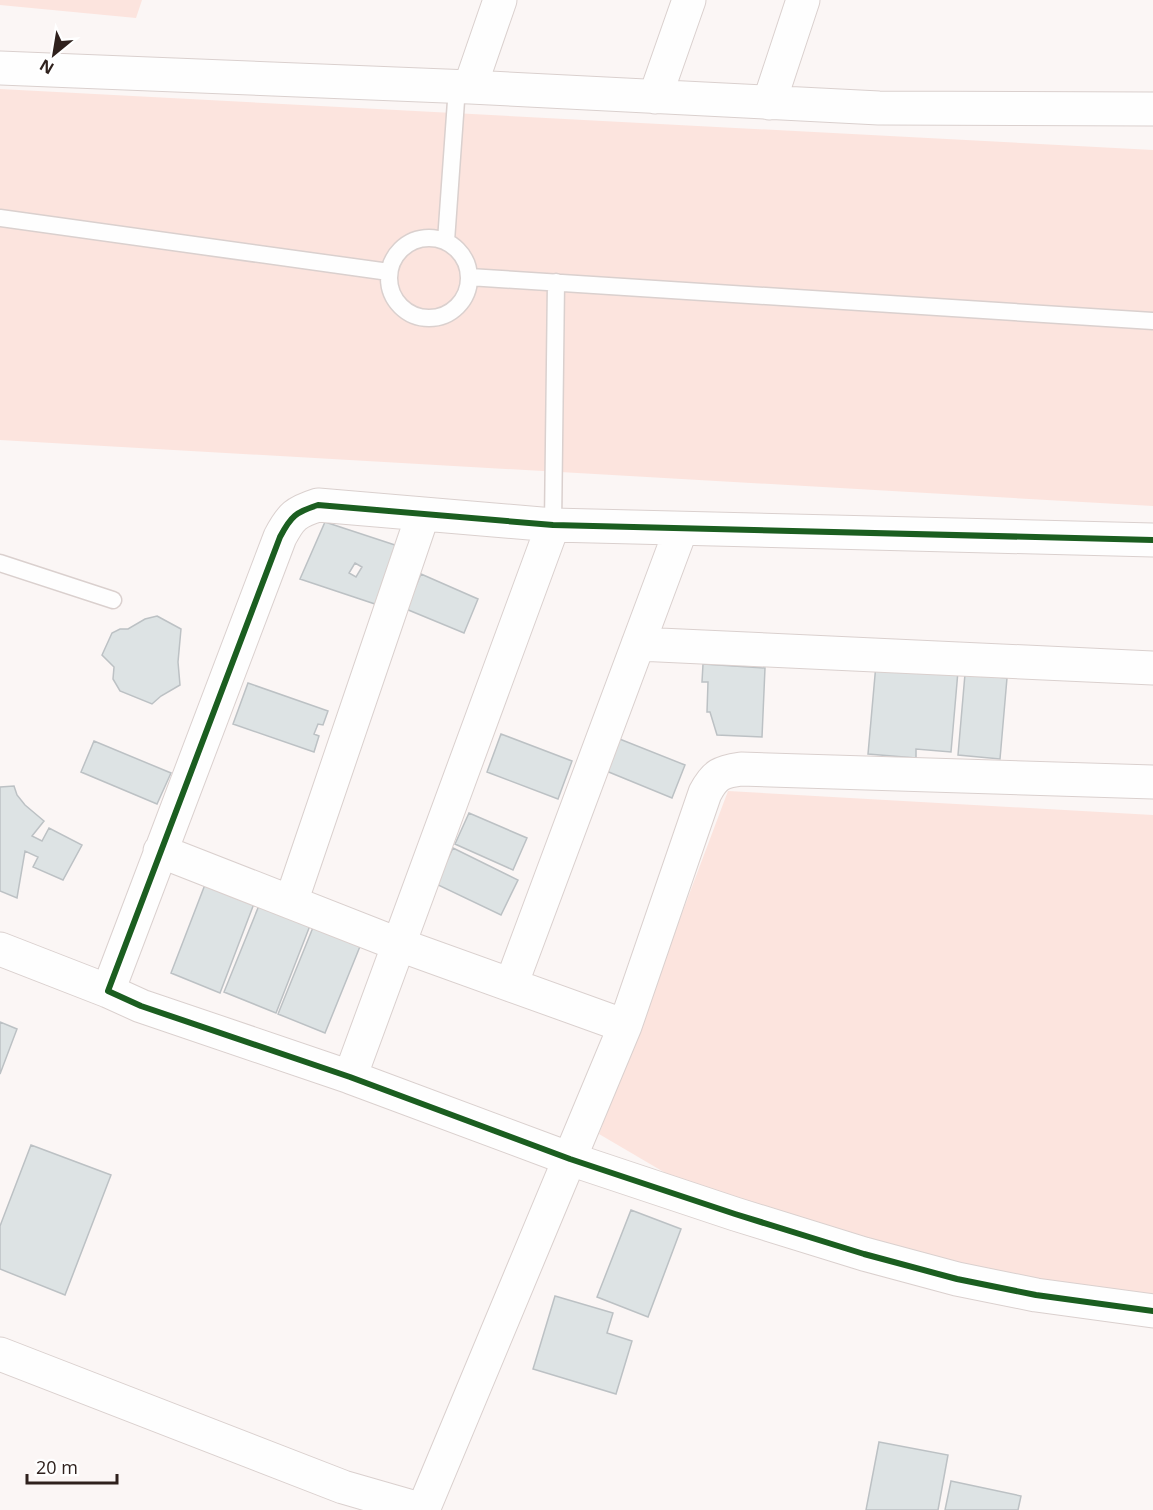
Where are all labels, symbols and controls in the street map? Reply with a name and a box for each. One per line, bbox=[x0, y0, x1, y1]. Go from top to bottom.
north arrow bbox=[24, 24, 84, 84]
text: N bbox=[35, 54, 58, 80]
scale bar bbox=[27, 1447, 117, 1485]
text: 20 m bbox=[36, 1455, 78, 1479]

